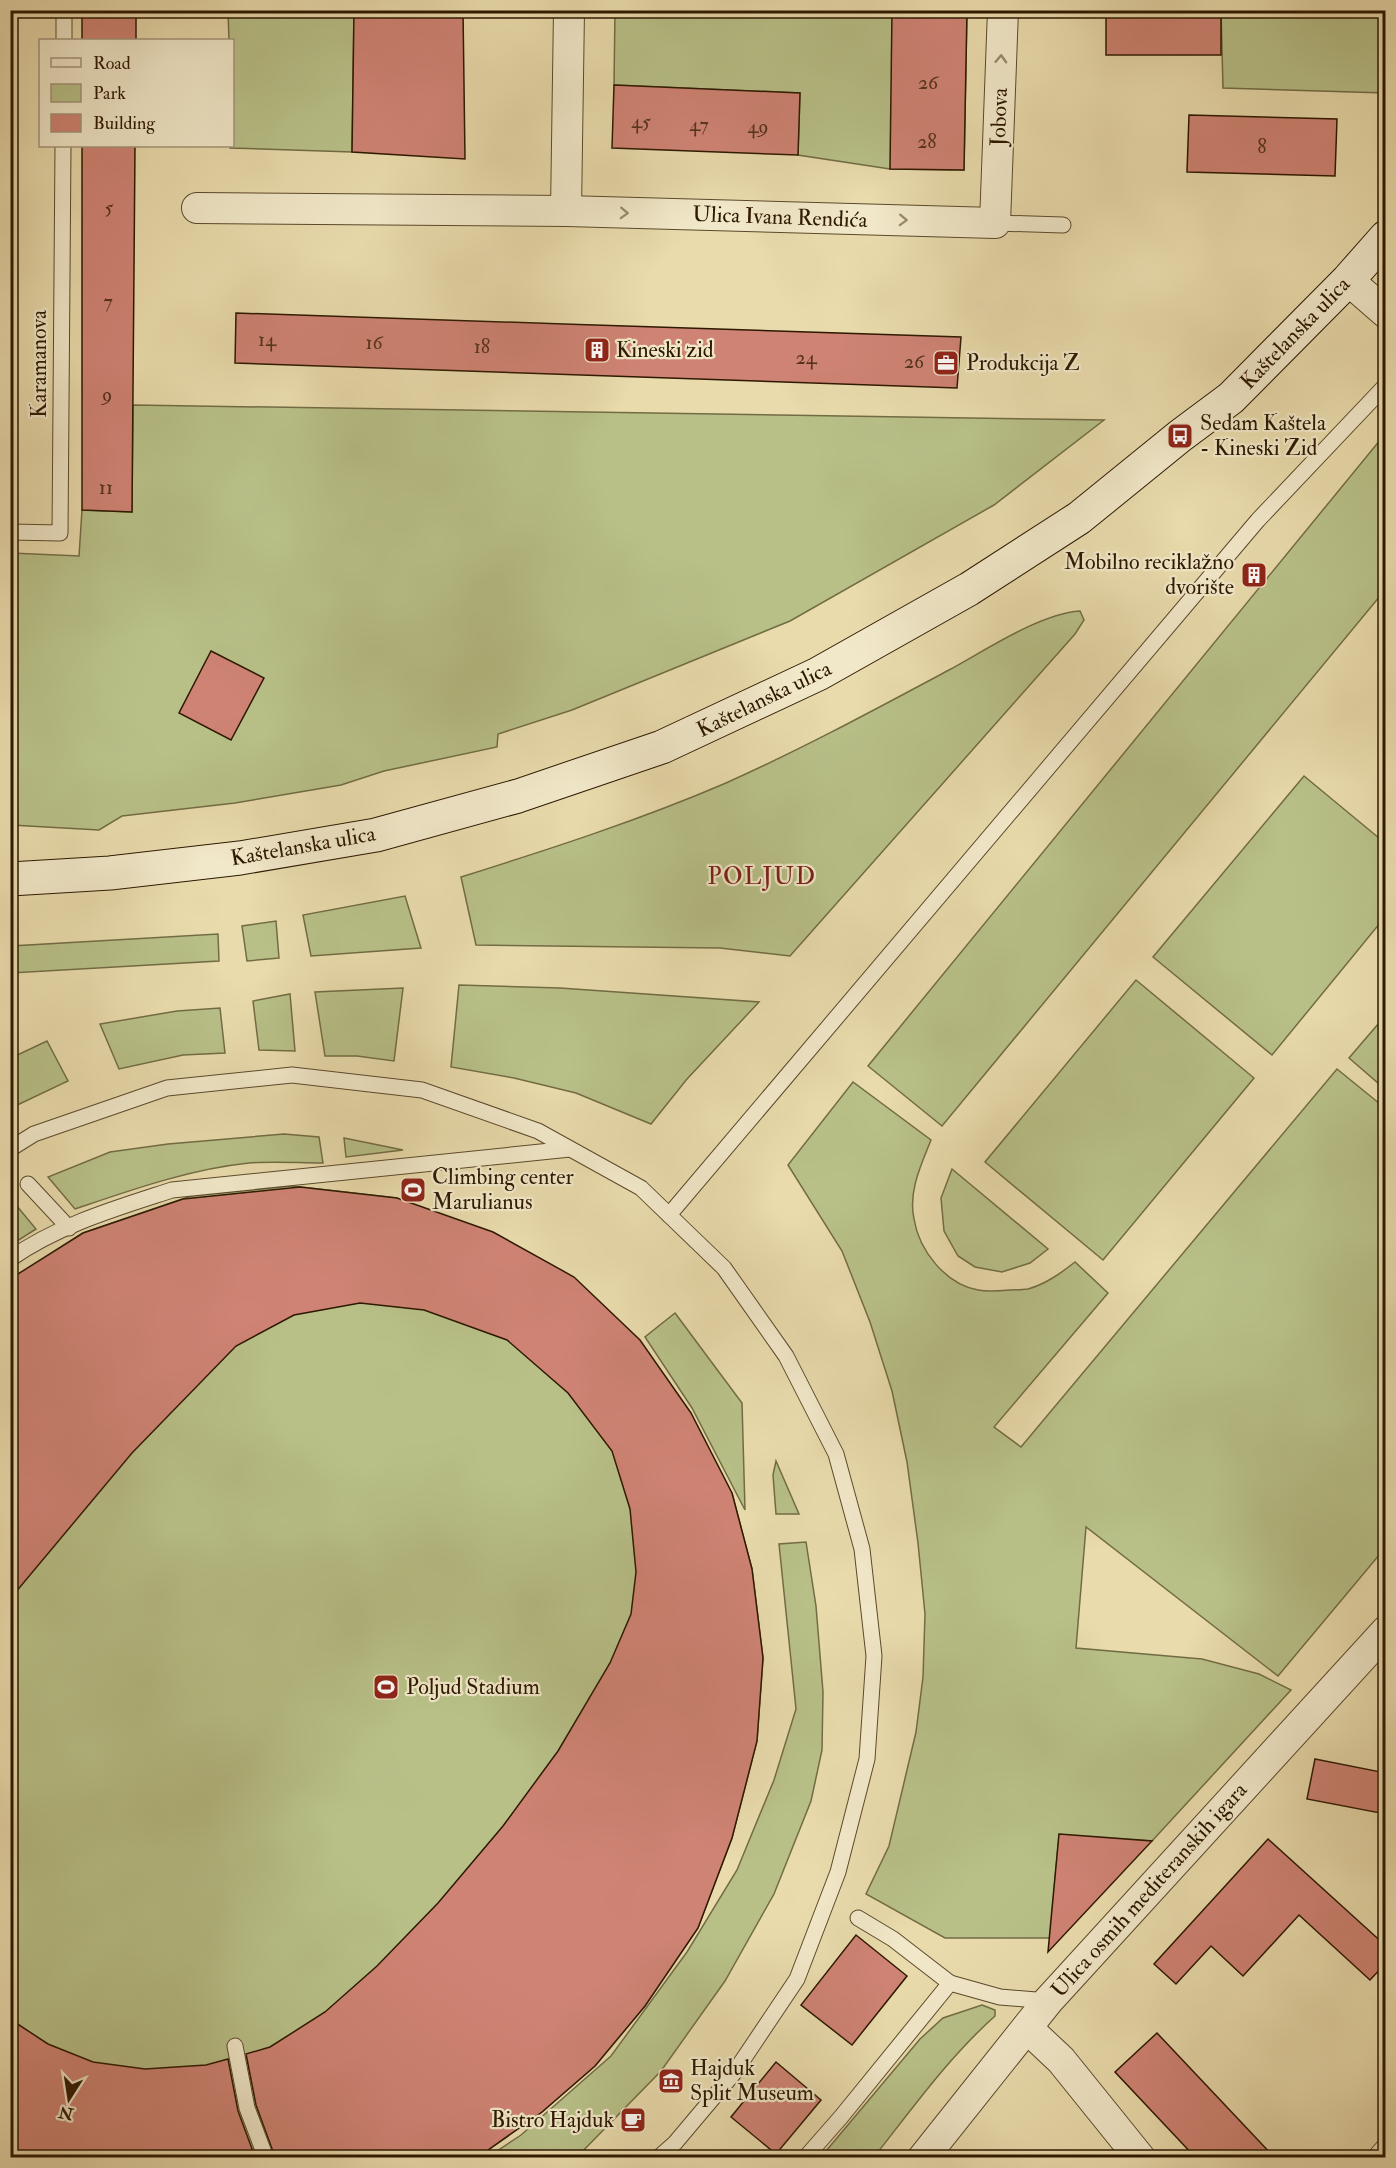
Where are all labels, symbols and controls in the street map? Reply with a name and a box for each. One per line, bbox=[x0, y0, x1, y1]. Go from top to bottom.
legend bbox=[39, 39, 234, 147]
text: Road bbox=[93, 52, 131, 75]
one-way arrow bbox=[995, 55, 1008, 64]
house number: 26 bbox=[918, 70, 939, 95]
text: Park bbox=[93, 82, 126, 105]
street label: Jobova bbox=[984, 86, 1014, 148]
house number: 45 bbox=[631, 109, 651, 134]
text: Building bbox=[93, 112, 156, 135]
house number: 47 bbox=[689, 112, 709, 137]
house number: 49 bbox=[747, 114, 769, 139]
house number: 28 bbox=[917, 129, 937, 154]
house number: 8 bbox=[1257, 134, 1267, 159]
house number: 5 bbox=[105, 195, 114, 220]
street label: Ulica Ivana Rendića bbox=[692, 200, 869, 234]
one-way arrow bbox=[620, 207, 629, 219]
one-way arrow bbox=[898, 214, 907, 227]
street label: Kaštelanska ulica bbox=[1234, 270, 1357, 395]
house number: 7 bbox=[103, 289, 113, 314]
street label: Karamanova bbox=[25, 309, 53, 418]
house number: 14 bbox=[258, 327, 277, 352]
house number: 16 bbox=[365, 330, 383, 355]
house number: 18 bbox=[474, 334, 490, 359]
building icon: Kineski zid bbox=[582, 335, 612, 365]
place label: Kineski zid bbox=[616, 336, 714, 364]
house number: 24 bbox=[796, 345, 818, 370]
office icon: Produkcija Z bbox=[931, 348, 961, 378]
house number: 26 bbox=[904, 349, 925, 374]
place label: Produkcija Z bbox=[966, 349, 1080, 377]
house number: 9 bbox=[100, 382, 112, 407]
place label: Sedam Kaštela - Kineski Zid bbox=[1200, 409, 1327, 462]
bus stop icon: Sedam Kaštela - Kineski Zid bbox=[1165, 421, 1195, 451]
house number: 11 bbox=[99, 475, 113, 500]
place label: Mobilno reciklažno dvorište bbox=[1064, 548, 1234, 601]
building icon: Mobilno reciklažno dvorište bbox=[1239, 560, 1269, 590]
street label: Kaštelanska ulica bbox=[692, 654, 837, 744]
street label: Kaštelanska ulica bbox=[228, 819, 379, 873]
district label: POLJUD bbox=[708, 861, 816, 892]
place label: Climbing center Marulianus bbox=[432, 1163, 575, 1216]
sports icon: Climbing center Marulianus bbox=[398, 1175, 428, 1205]
sports icon: Poljud Stadium bbox=[371, 1672, 401, 1702]
place label: Poljud Stadium bbox=[406, 1673, 540, 1701]
street label: Ulica osmih mediteranskih igara bbox=[1045, 1776, 1254, 2004]
place label: Hajduk Split Museum bbox=[690, 2054, 814, 2108]
museum icon: Hajduk Split Museum bbox=[656, 2066, 686, 2096]
north arrow bbox=[39, 2069, 99, 2129]
text: N bbox=[56, 2101, 76, 2124]
cafe icon: Bistro Hajduk bbox=[618, 2105, 648, 2135]
place label: Bistro Hajduk bbox=[491, 2106, 614, 2134]

